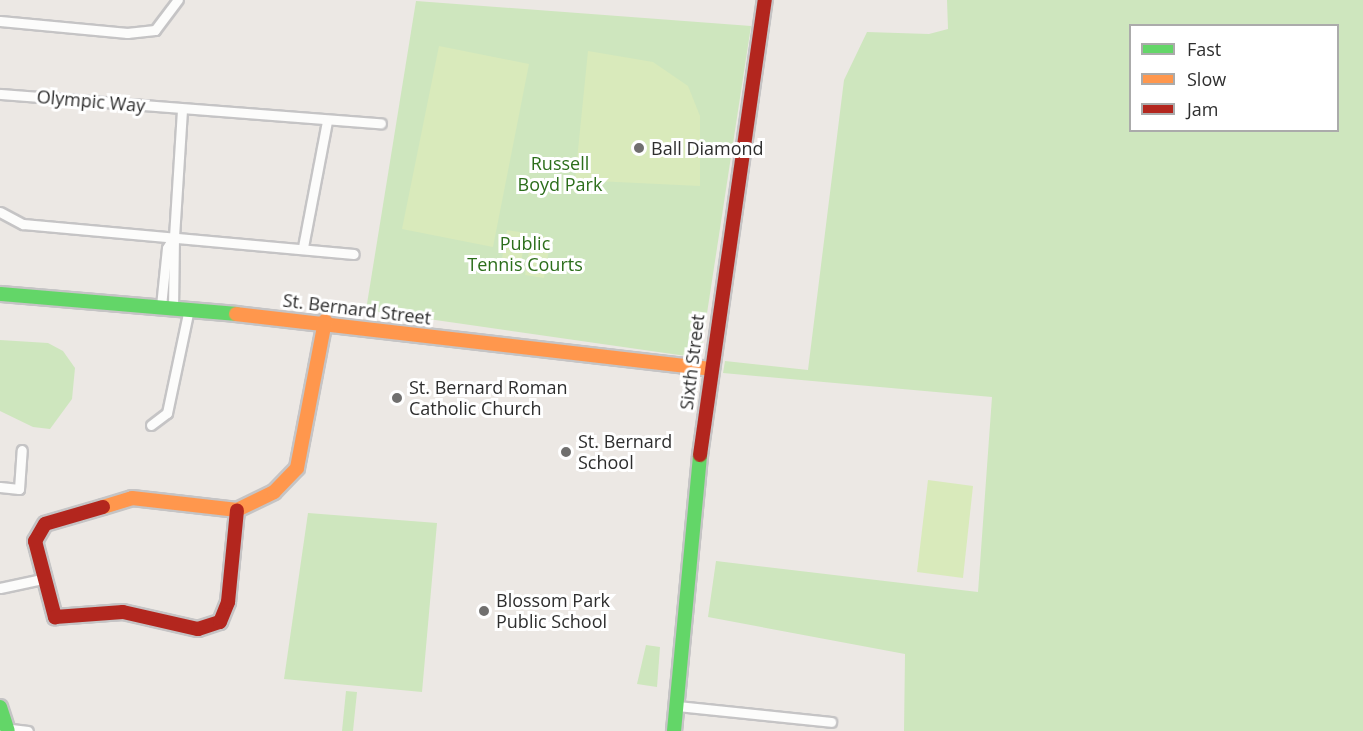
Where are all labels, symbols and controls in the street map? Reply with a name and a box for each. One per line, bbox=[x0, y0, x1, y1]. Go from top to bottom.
legend bbox=[1129, 24, 1339, 132]
text: Fast bbox=[1187, 37, 1221, 61]
text: Slow bbox=[1187, 67, 1226, 91]
street label: Olympic Way bbox=[36, 86, 146, 116]
text: Jam bbox=[1187, 97, 1219, 121]
place label: Ball Diamond bbox=[651, 137, 764, 159]
marker: Ball Diamond bbox=[632, 141, 646, 155]
park label: Russell Boyd Park bbox=[518, 153, 602, 195]
park label: Public Tennis Courts bbox=[467, 233, 583, 276]
street label: St. Bernard Street bbox=[282, 289, 432, 329]
street label: Sixth Street bbox=[675, 313, 709, 411]
place label: St. Bernard Roman Catholic Church bbox=[409, 377, 568, 420]
marker: St. Bernard Roman Catholic Church bbox=[390, 391, 404, 405]
place label: St. Bernard School bbox=[578, 431, 672, 474]
marker: St. Bernard School bbox=[559, 445, 573, 459]
place label: Blossom Park Public School bbox=[496, 590, 610, 632]
marker: Blossom Park Public School bbox=[477, 604, 491, 618]

